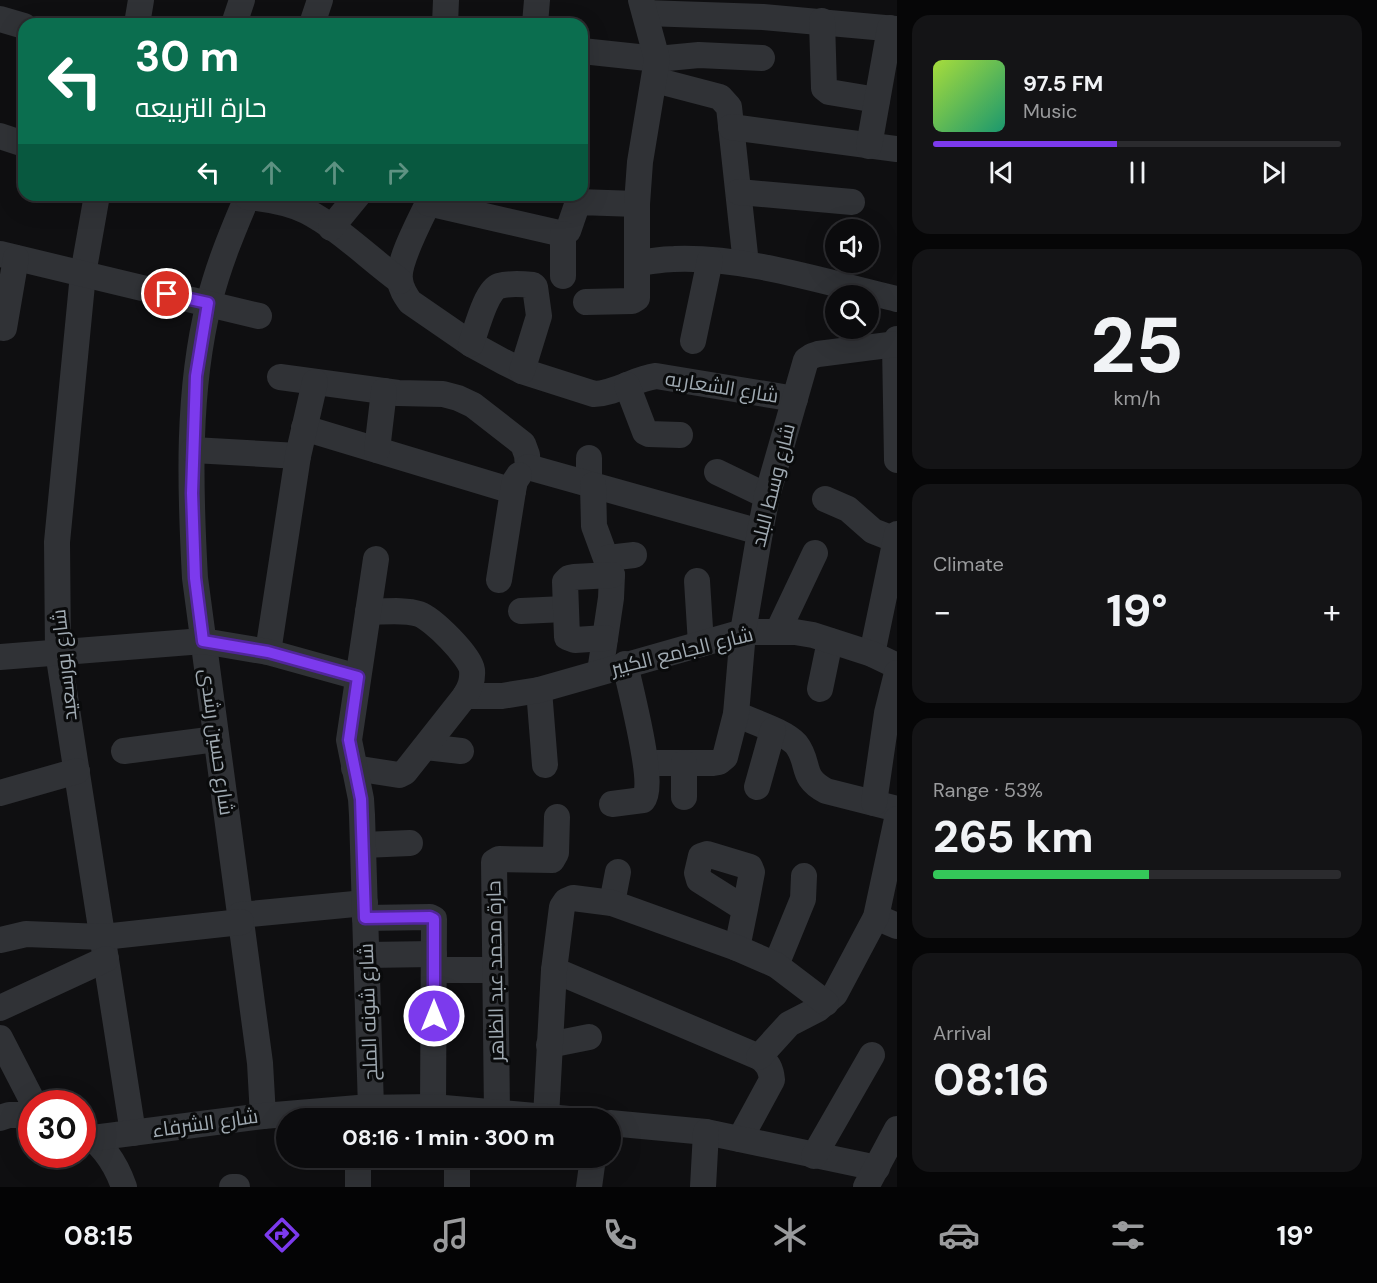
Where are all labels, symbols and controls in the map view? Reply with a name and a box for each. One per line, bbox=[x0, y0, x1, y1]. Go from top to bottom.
text: 30 m bbox=[135, 29, 239, 84]
icon: left bbox=[36, 42, 114, 120]
text: 97.5 FM bbox=[1023, 69, 1103, 98]
text: حارة التربيعه bbox=[135, 90, 267, 125]
text: Music bbox=[1023, 98, 1078, 124]
icon: left bbox=[192, 156, 225, 189]
icon: ahead bbox=[255, 156, 288, 189]
icon: ahead bbox=[318, 156, 351, 189]
icon: right bbox=[381, 156, 414, 189]
icon: previous bbox=[985, 156, 1018, 189]
icon: pause bbox=[1121, 156, 1154, 189]
icon: next bbox=[1257, 156, 1290, 189]
map controls bbox=[825, 219, 879, 339]
button: sound bbox=[825, 219, 879, 273]
pin bbox=[141, 268, 192, 319]
icon: arrive bbox=[150, 277, 183, 310]
button: search bbox=[825, 285, 879, 339]
text: 25 bbox=[1090, 295, 1184, 396]
street label: شارع الشعاريه bbox=[663, 365, 781, 410]
text: km/h bbox=[1113, 385, 1161, 411]
street label: شارع وسط البلد bbox=[745, 421, 802, 550]
text: Climate bbox=[933, 551, 1004, 577]
text: 19° bbox=[1106, 581, 1168, 640]
text: − bbox=[933, 590, 951, 633]
text: + bbox=[1323, 590, 1341, 633]
street label: شارع بورسعيد bbox=[45, 608, 84, 722]
street label: شارع الجامع الكبير bbox=[607, 621, 756, 682]
street label: شارع حسين رشدى bbox=[193, 667, 240, 817]
text: Range · 53% bbox=[933, 777, 1043, 803]
text: 265 km bbox=[933, 807, 1094, 866]
street label: حارة محمد عبد الظاهر bbox=[480, 880, 510, 1063]
street label: شارع شونه الملح bbox=[353, 943, 384, 1081]
position arrow bbox=[402, 984, 466, 1048]
text: Arrival bbox=[933, 1020, 991, 1046]
text: 08:16 bbox=[933, 1050, 1050, 1109]
speed limit sign: 30 bbox=[18, 1090, 96, 1168]
street label: شارع الشرفاء bbox=[150, 1103, 260, 1144]
text: 08:16 · 1 min · 300 m bbox=[342, 1123, 555, 1152]
icon: directions bbox=[261, 1214, 303, 1256]
icon: music bbox=[430, 1214, 472, 1256]
icon: phone bbox=[599, 1214, 641, 1256]
icon: climate bbox=[769, 1214, 811, 1256]
icon: car bbox=[938, 1214, 980, 1256]
icon: filters bbox=[1107, 1214, 1149, 1256]
text: 08:15 bbox=[64, 1218, 133, 1253]
text: 19° bbox=[1277, 1218, 1313, 1253]

